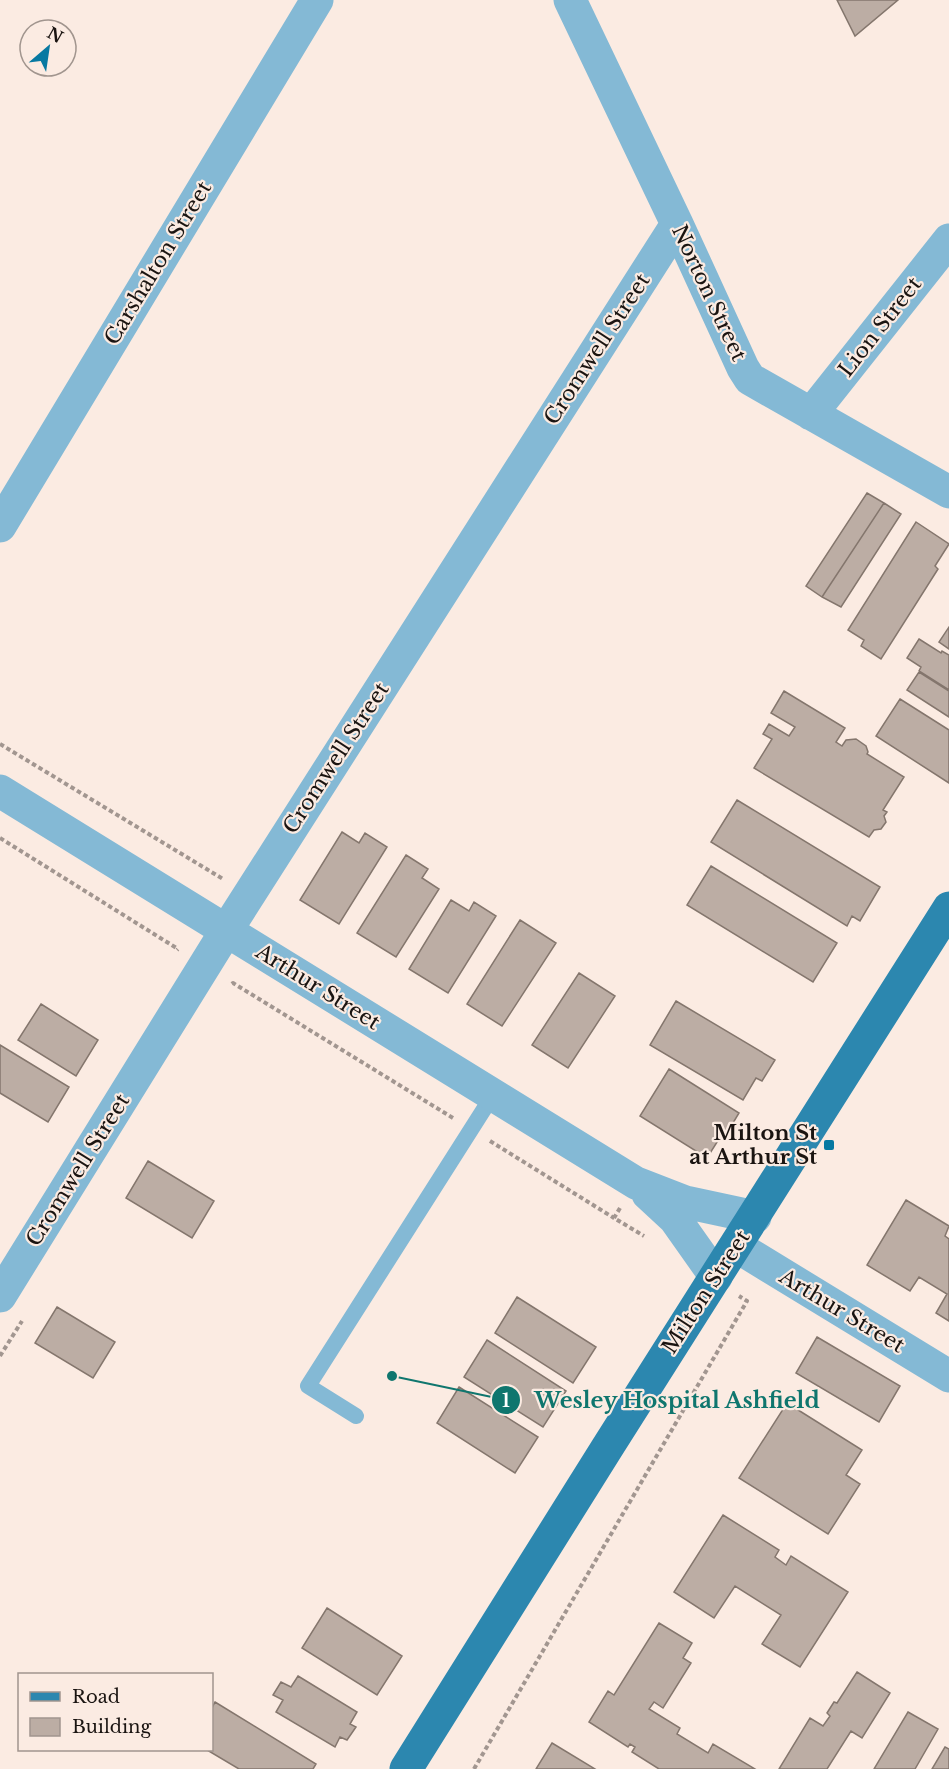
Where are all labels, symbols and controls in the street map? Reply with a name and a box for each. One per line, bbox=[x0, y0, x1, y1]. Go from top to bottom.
north arrow bbox=[18, 18, 78, 78]
text: N bbox=[44, 22, 67, 47]
street label: Carshalton Street bbox=[99, 176, 217, 350]
street label: Norton Street bbox=[666, 221, 752, 365]
street label: Cromwell Street bbox=[538, 269, 656, 429]
street label: Lion Street bbox=[833, 272, 927, 382]
street label: Cromwell Street bbox=[277, 678, 395, 838]
street label: Arthur Street bbox=[250, 938, 385, 1036]
street label: Cromwell Street bbox=[21, 1089, 135, 1251]
place label: Milton St at Arthur St bbox=[689, 1120, 817, 1170]
marker: Milton St at Arthur St bbox=[822, 1138, 836, 1152]
street label: Milton Street bbox=[656, 1225, 756, 1359]
street label: Arthur Street bbox=[774, 1263, 909, 1359]
callout: Wesley Hospital Ashfield bbox=[491, 1380, 832, 1420]
text: Wesley Hospital Ashfield bbox=[533, 1387, 820, 1414]
text: 1 bbox=[502, 1390, 510, 1412]
legend bbox=[18, 1673, 213, 1751]
text: Road bbox=[72, 1686, 120, 1708]
text: Building bbox=[72, 1716, 151, 1738]

